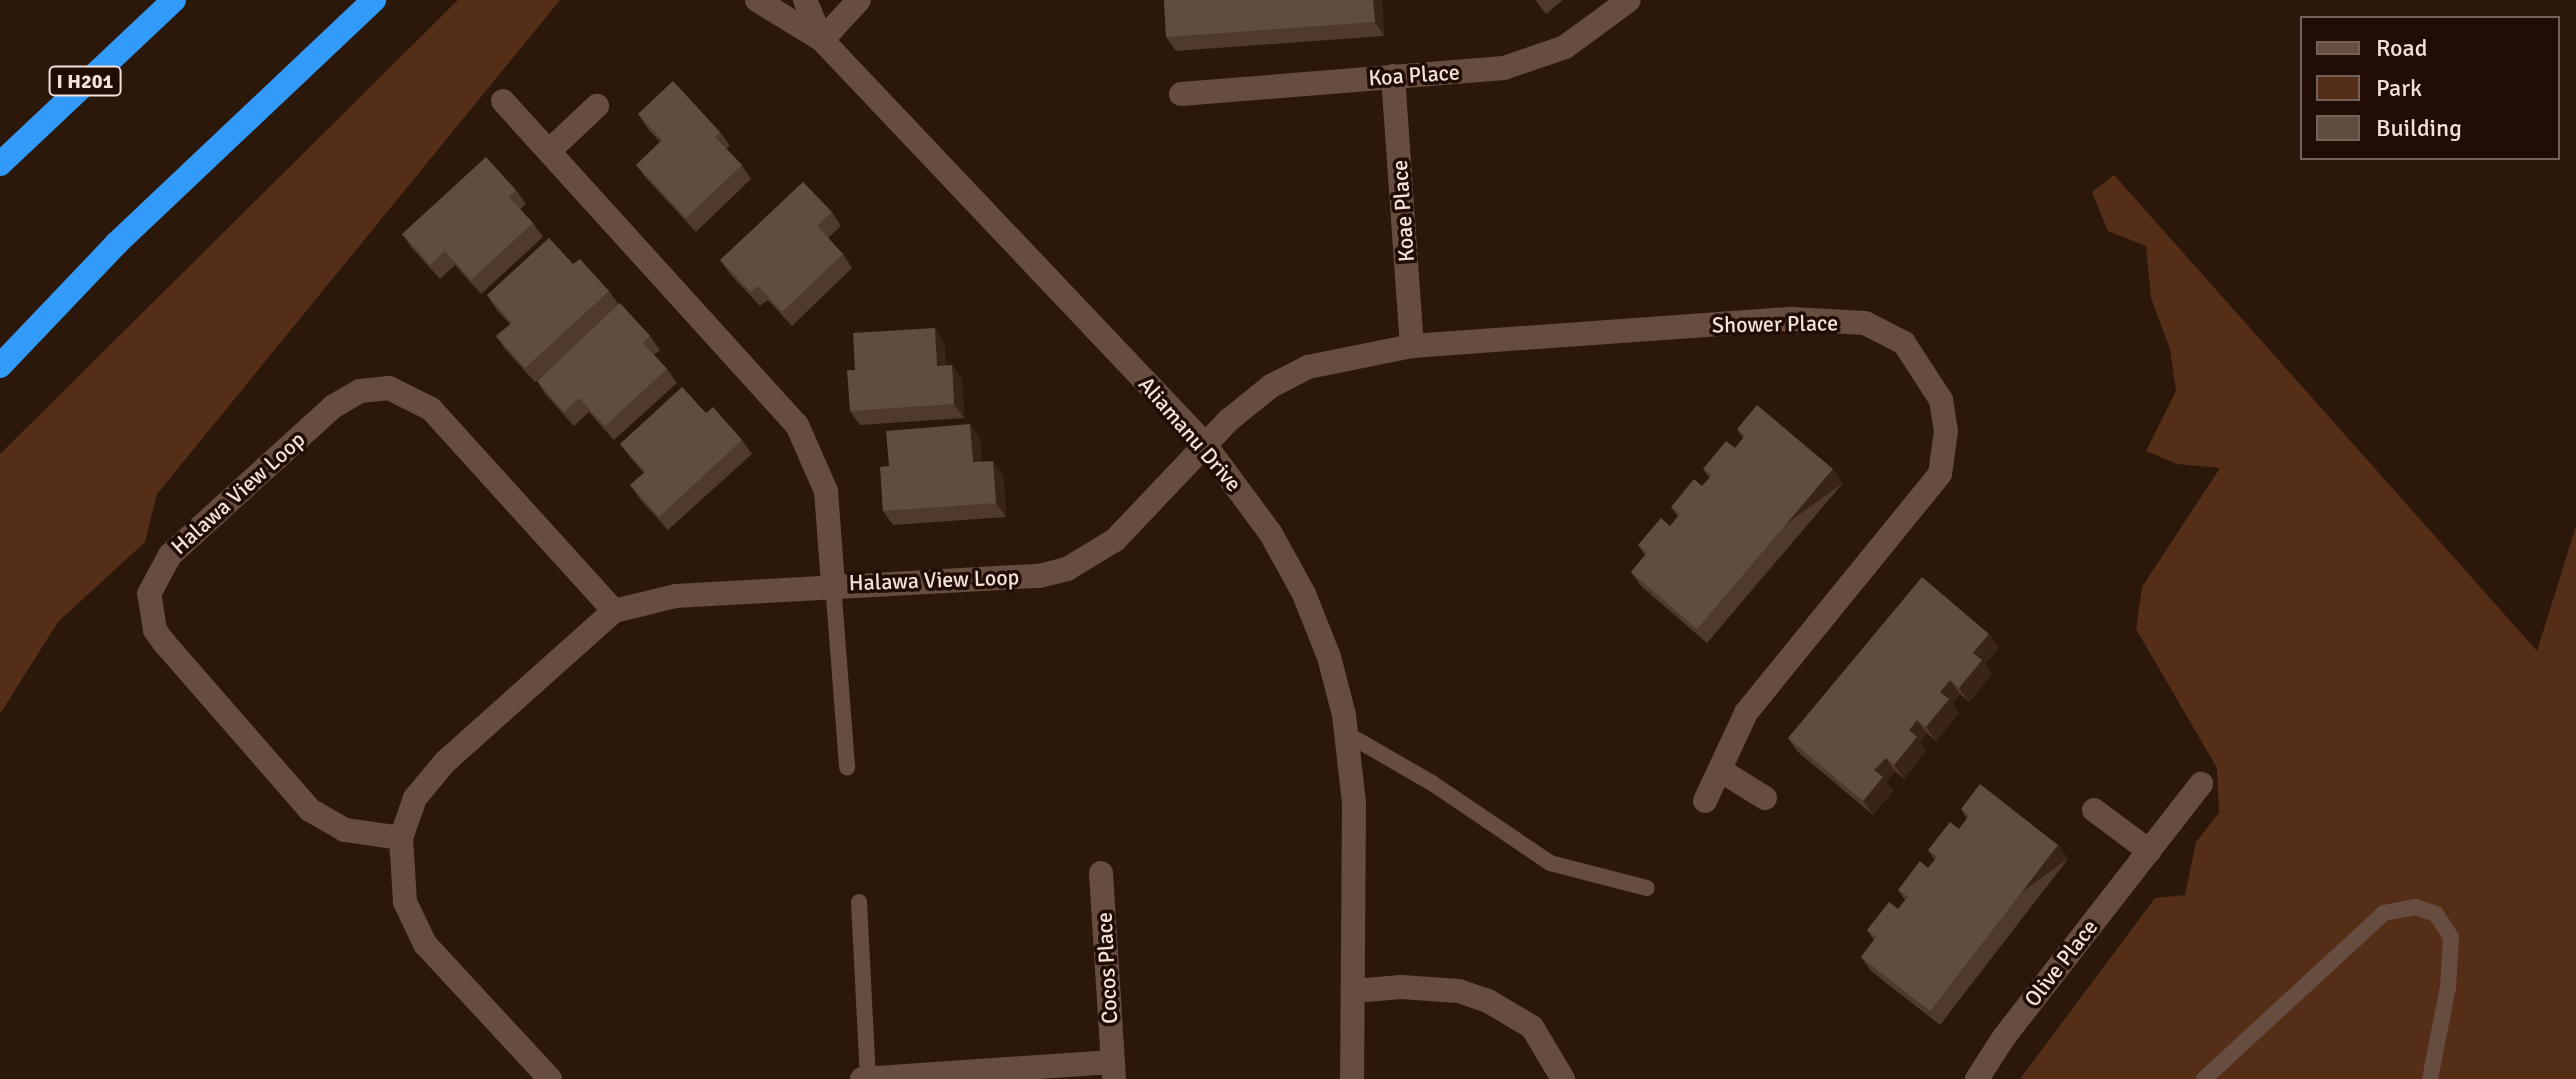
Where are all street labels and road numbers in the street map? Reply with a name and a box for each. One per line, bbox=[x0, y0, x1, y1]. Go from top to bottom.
street label: Koa Place bbox=[1367, 59, 1461, 91]
road number: I H201 bbox=[47, 65, 123, 97]
street label: Koae Place bbox=[1386, 159, 1420, 263]
street label: Shower Place bbox=[1712, 310, 1838, 338]
street label: Aliamanu Drive bbox=[1133, 371, 1247, 497]
street label: Halawa View Loop bbox=[166, 426, 310, 560]
street label: Halawa View Loop bbox=[848, 564, 1020, 596]
street label: Cocos Place bbox=[1091, 911, 1123, 1025]
street label: Olive Place bbox=[2019, 914, 2103, 1012]

